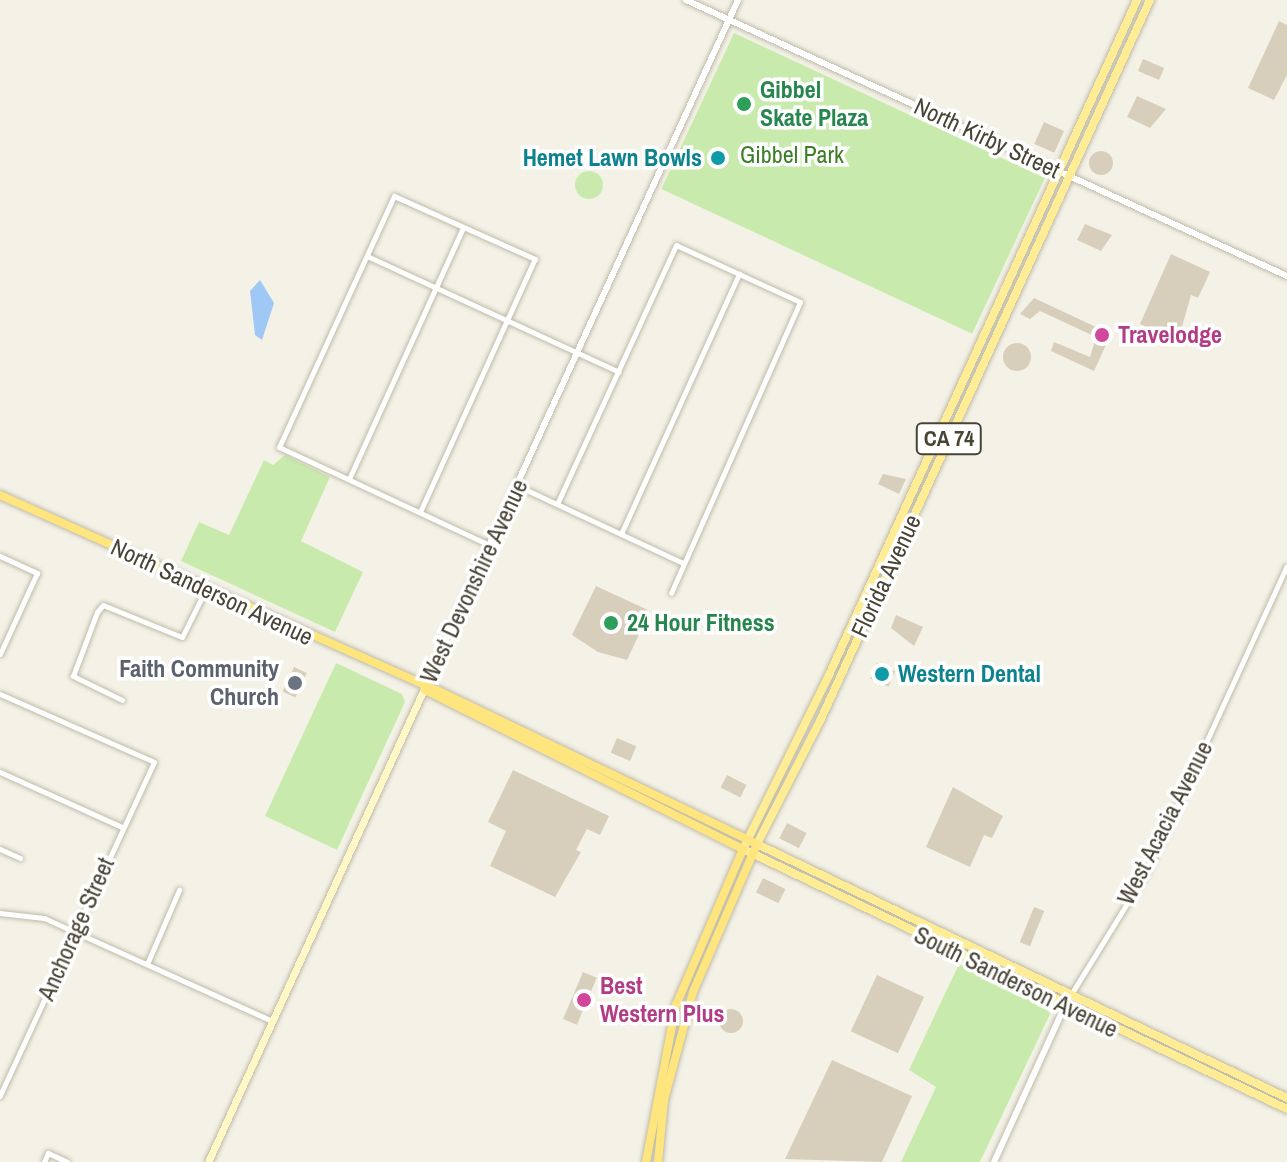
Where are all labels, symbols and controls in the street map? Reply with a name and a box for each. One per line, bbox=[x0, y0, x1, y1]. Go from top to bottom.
place label: Gibbel Skate Plaza bbox=[760, 76, 868, 132]
street label: North Kirby Street bbox=[910, 92, 1064, 184]
marker: Gibbel Skate Plaza bbox=[735, 95, 753, 113]
park label: Gibbel Park bbox=[740, 141, 844, 169]
place label: Hemet Lawn Bowls bbox=[523, 144, 702, 172]
marker: Hemet Lawn Bowls bbox=[709, 149, 727, 167]
place label: Travelodge bbox=[1118, 321, 1222, 349]
marker: Travelodge bbox=[1093, 326, 1111, 344]
road number: CA 74 bbox=[915, 421, 983, 457]
street label: West Devonshire Avenue bbox=[414, 474, 534, 688]
street label: Florida Avenue bbox=[845, 510, 927, 642]
street label: North Sanderson Avenue bbox=[106, 532, 318, 652]
place label: 24 Hour Fitness bbox=[627, 609, 775, 637]
marker: 24 Hour Fitness bbox=[602, 614, 620, 632]
place label: Faith Community Church bbox=[119, 655, 279, 711]
place label: Western Dental bbox=[898, 660, 1041, 688]
marker: Western Dental bbox=[873, 665, 891, 683]
marker: Faith Community Church bbox=[286, 674, 304, 692]
street label: West Acacia Avenue bbox=[1111, 735, 1219, 911]
street label: Anchorage Street bbox=[32, 853, 120, 1005]
street label: South Sanderson Avenue bbox=[909, 920, 1123, 1044]
place label: Best Western Plus bbox=[600, 972, 724, 1028]
marker: Best Western Plus bbox=[575, 991, 593, 1009]

